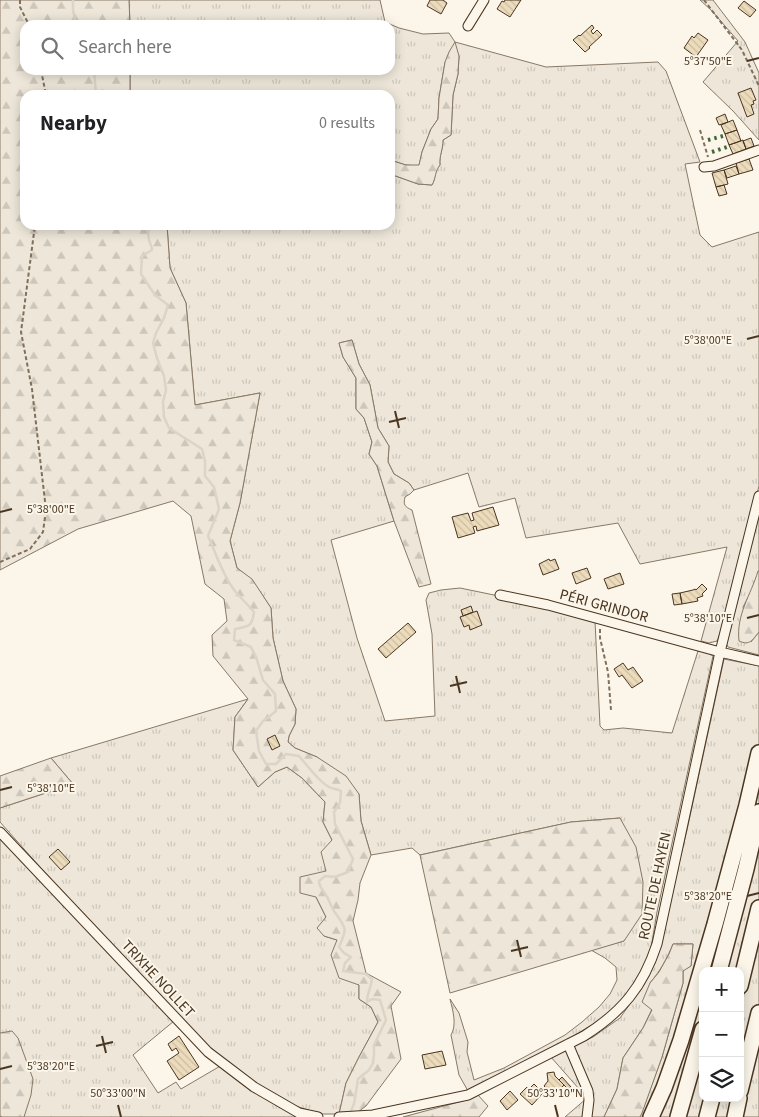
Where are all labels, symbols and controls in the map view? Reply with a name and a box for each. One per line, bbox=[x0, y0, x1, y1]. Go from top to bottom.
search box bbox=[20, 20, 395, 75]
icon: search bbox=[38, 34, 66, 62]
text: Search here bbox=[78, 34, 172, 61]
text: 5°37'50"E bbox=[684, 53, 732, 70]
text: Nearby bbox=[40, 108, 107, 138]
text: 0 results bbox=[319, 112, 375, 134]
text: 5°38'00"E bbox=[684, 332, 732, 349]
text: 5°38'00"E bbox=[27, 501, 75, 518]
street label: PÉRI GRINDOR bbox=[557, 584, 651, 628]
text: 5°38'10"E bbox=[684, 610, 732, 627]
text: 5°38'10"E bbox=[27, 780, 75, 797]
street label: ROUTE DE HAYEN bbox=[633, 830, 677, 942]
text: 5°38'20"E bbox=[684, 888, 732, 905]
street label: TRIXHE NOLLET bbox=[117, 936, 199, 1022]
map controls bbox=[699, 967, 744, 1102]
button: + bbox=[699, 967, 744, 1012]
button: − bbox=[699, 1012, 744, 1057]
button: layers bbox=[699, 1057, 744, 1102]
text: 5°38'20"E bbox=[27, 1058, 75, 1075]
text: 50°33'00"N bbox=[90, 1085, 146, 1102]
text: 50°33'10"N bbox=[527, 1085, 583, 1102]

